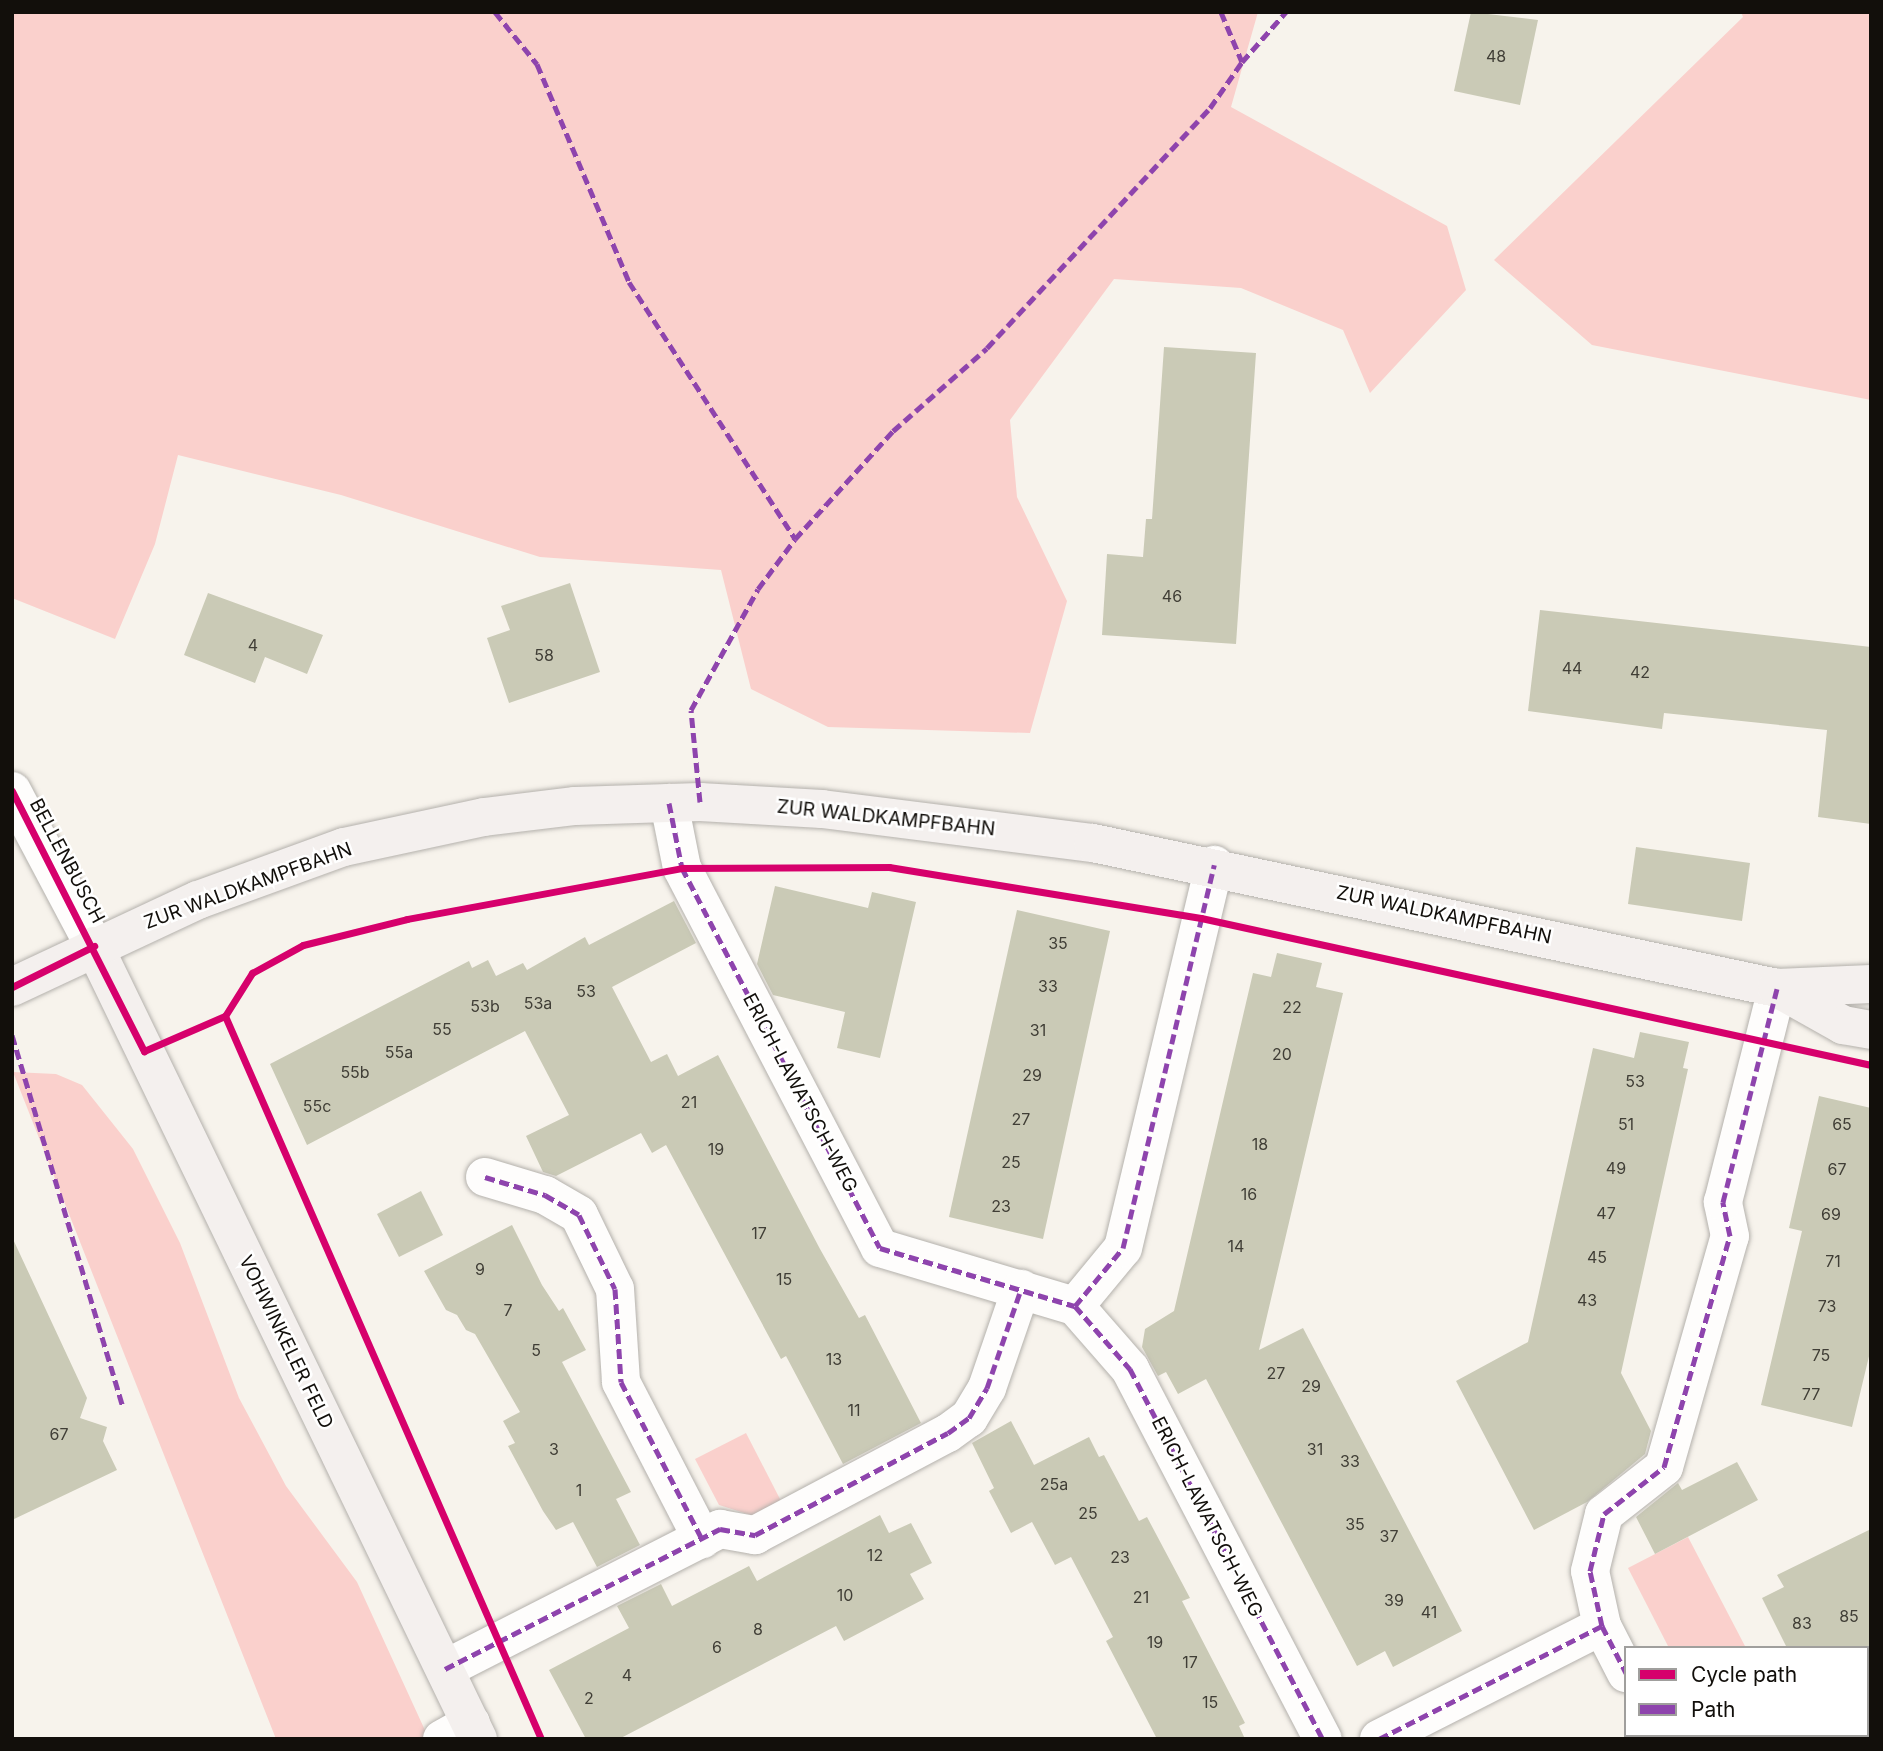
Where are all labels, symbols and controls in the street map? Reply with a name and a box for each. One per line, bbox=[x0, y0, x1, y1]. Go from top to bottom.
house number: 48 bbox=[1486, 46, 1506, 66]
house number: 46 bbox=[1162, 586, 1182, 606]
house number: 4 bbox=[248, 635, 258, 655]
house number: 58 bbox=[534, 645, 554, 665]
house number: 44 bbox=[1562, 658, 1582, 678]
house number: 42 bbox=[1630, 662, 1650, 682]
street label: BELLENBUSCH bbox=[25, 795, 109, 927]
street label: ZUR WALDKAMPFBAHN bbox=[776, 795, 996, 841]
street label: ZUR WALDKAMPFBAHN bbox=[141, 838, 355, 934]
street label: ZUR WALDKAMPFBAHN bbox=[1334, 881, 1554, 949]
house number: 35 bbox=[1048, 933, 1068, 953]
house number: 33 bbox=[1038, 976, 1058, 996]
house number: 53 bbox=[576, 981, 596, 1001]
street label: ERICH-LAWATSCH-WEG bbox=[738, 990, 862, 1196]
house number: 53a bbox=[524, 993, 552, 1013]
house number: 53b bbox=[470, 996, 500, 1016]
house number: 22 bbox=[1282, 997, 1302, 1017]
house number: 55 bbox=[432, 1019, 452, 1039]
house number: 31 bbox=[1030, 1020, 1046, 1040]
house number: 55a bbox=[385, 1042, 413, 1062]
house number: 20 bbox=[1272, 1044, 1292, 1064]
house number: 55b bbox=[340, 1062, 370, 1082]
house number: 29 bbox=[1022, 1065, 1042, 1085]
house number: 53 bbox=[1625, 1071, 1645, 1091]
house number: 21 bbox=[681, 1092, 697, 1112]
house number: 55c bbox=[303, 1096, 331, 1116]
house number: 27 bbox=[1012, 1109, 1030, 1129]
house number: 51 bbox=[1618, 1114, 1634, 1134]
house number: 65 bbox=[1832, 1114, 1852, 1134]
house number: 18 bbox=[1252, 1134, 1268, 1154]
house number: 19 bbox=[708, 1139, 724, 1159]
house number: 25 bbox=[1001, 1152, 1021, 1172]
house number: 49 bbox=[1606, 1158, 1626, 1178]
house number: 67 bbox=[1828, 1159, 1846, 1179]
house number: 16 bbox=[1241, 1184, 1257, 1204]
house number: 23 bbox=[991, 1196, 1011, 1216]
house number: 47 bbox=[1596, 1203, 1616, 1223]
house number: 69 bbox=[1821, 1204, 1841, 1224]
house number: 17 bbox=[751, 1223, 767, 1243]
house number: 14 bbox=[1228, 1236, 1244, 1256]
house number: 45 bbox=[1587, 1247, 1607, 1267]
street label: VOHWINKELER FELD bbox=[234, 1251, 338, 1433]
house number: 71 bbox=[1825, 1251, 1841, 1271]
house number: 9 bbox=[475, 1259, 485, 1279]
house number: 15 bbox=[776, 1269, 792, 1289]
house number: 43 bbox=[1577, 1290, 1597, 1310]
house number: 73 bbox=[1818, 1296, 1836, 1316]
house number: 7 bbox=[503, 1300, 513, 1320]
house number: 5 bbox=[531, 1340, 541, 1360]
house number: 75 bbox=[1812, 1345, 1830, 1365]
house number: 13 bbox=[826, 1349, 842, 1369]
house number: 27 bbox=[1267, 1363, 1285, 1383]
house number: 29 bbox=[1301, 1376, 1321, 1396]
house number: 77 bbox=[1802, 1384, 1820, 1404]
house number: 11 bbox=[847, 1400, 861, 1420]
street label: ERICH-LAWATSCH-WEG bbox=[1146, 1413, 1268, 1621]
house number: 67 bbox=[50, 1424, 68, 1444]
house number: 3 bbox=[549, 1439, 559, 1459]
house number: 31 bbox=[1307, 1439, 1323, 1459]
house number: 33 bbox=[1340, 1451, 1360, 1471]
house number: 25a bbox=[1040, 1474, 1068, 1494]
house number: 1 bbox=[576, 1480, 582, 1500]
house number: 25 bbox=[1078, 1503, 1098, 1523]
house number: 35 bbox=[1345, 1514, 1365, 1534]
house number: 37 bbox=[1380, 1526, 1398, 1546]
house number: 12 bbox=[867, 1545, 883, 1565]
house number: 23 bbox=[1110, 1547, 1130, 1567]
house number: 10 bbox=[837, 1585, 853, 1605]
house number: 21 bbox=[1133, 1587, 1149, 1607]
house number: 39 bbox=[1384, 1590, 1404, 1610]
house number: 41 bbox=[1421, 1602, 1437, 1622]
house number: 85 bbox=[1839, 1606, 1859, 1626]
house number: 83 bbox=[1792, 1613, 1812, 1633]
house number: 8 bbox=[753, 1619, 763, 1639]
house number: 19 bbox=[1147, 1632, 1163, 1652]
house number: 6 bbox=[712, 1637, 722, 1657]
legend bbox=[1624, 1646, 1869, 1737]
house number: 17 bbox=[1182, 1652, 1198, 1672]
text: Cycle path bbox=[1691, 1662, 1797, 1687]
house number: 4 bbox=[622, 1665, 632, 1685]
house number: 2 bbox=[584, 1688, 594, 1708]
house number: 15 bbox=[1202, 1692, 1218, 1712]
text: Path bbox=[1691, 1697, 1736, 1722]

